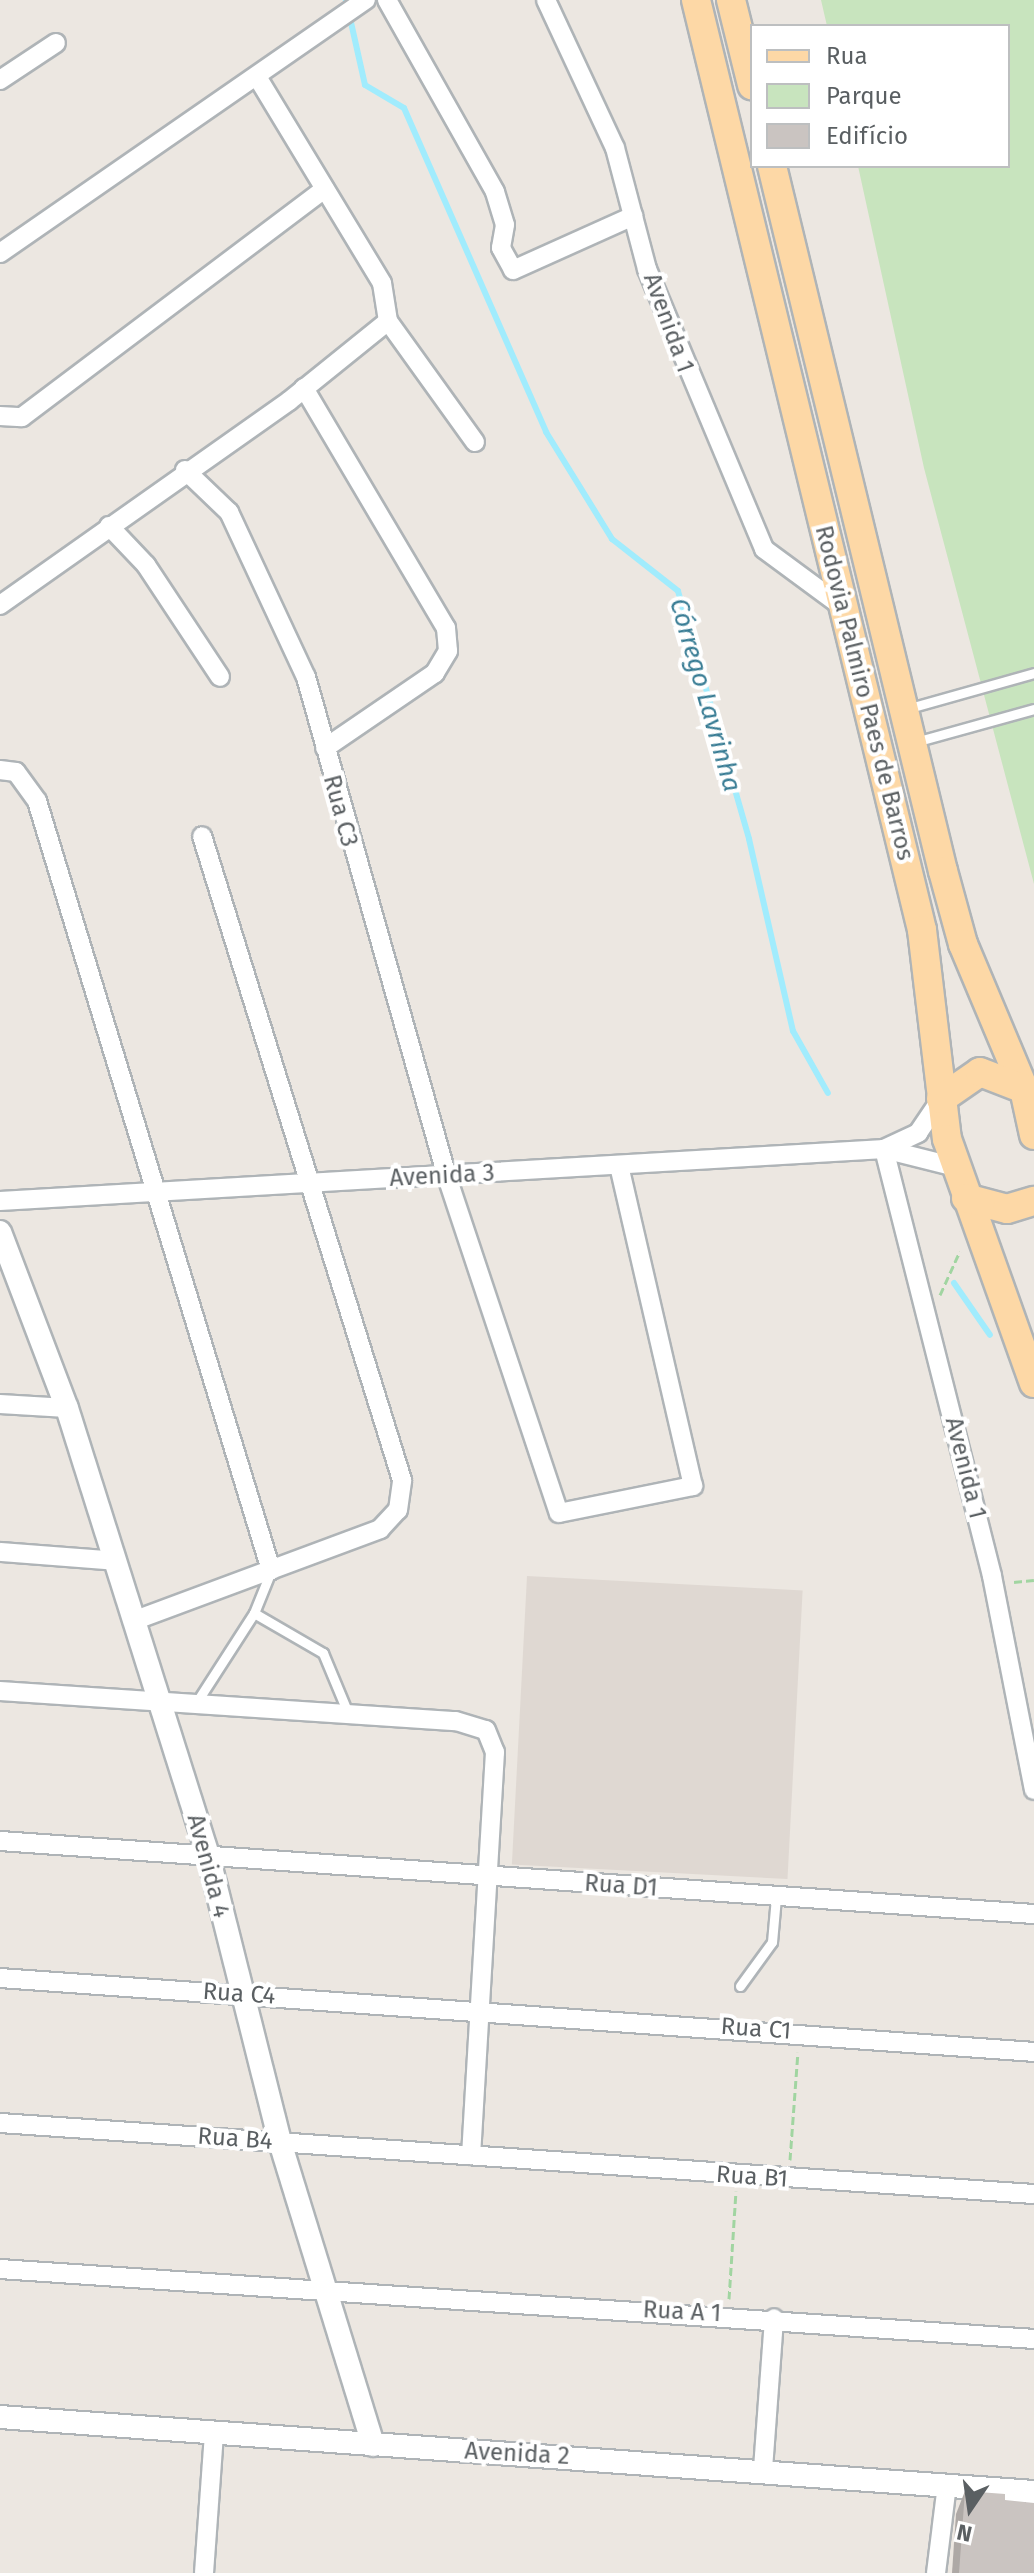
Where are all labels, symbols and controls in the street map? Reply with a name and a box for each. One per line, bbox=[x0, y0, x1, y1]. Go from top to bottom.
legend bbox=[750, 24, 1010, 168]
text: Rua bbox=[826, 42, 868, 70]
text: Parque bbox=[826, 82, 902, 110]
text: Edifício bbox=[826, 122, 908, 150]
street label: Avenida 1 bbox=[637, 269, 699, 377]
street label: Rodovia Palmiro Paes de Barros bbox=[808, 523, 920, 863]
water label: Córrego Lavrinha bbox=[662, 595, 748, 795]
street label: Rua C3 bbox=[317, 772, 363, 850]
street label: Avenida 3 bbox=[389, 1159, 495, 1193]
street label: Avenida 1 bbox=[939, 1414, 991, 1522]
street label: Avenida 4 bbox=[180, 1811, 236, 1921]
street label: Rua D1 bbox=[583, 1869, 659, 1903]
street label: Rua C4 bbox=[202, 1977, 276, 2011]
street label: Rua C1 bbox=[720, 2012, 792, 2046]
street label: Rua B4 bbox=[197, 2122, 273, 2156]
street label: Rua B1 bbox=[715, 2160, 789, 2194]
street label: Rua A 1 bbox=[642, 2296, 722, 2328]
street label: Avenida 2 bbox=[464, 2437, 570, 2471]
north arrow bbox=[930, 2469, 1010, 2549]
text: N bbox=[954, 2518, 975, 2548]

